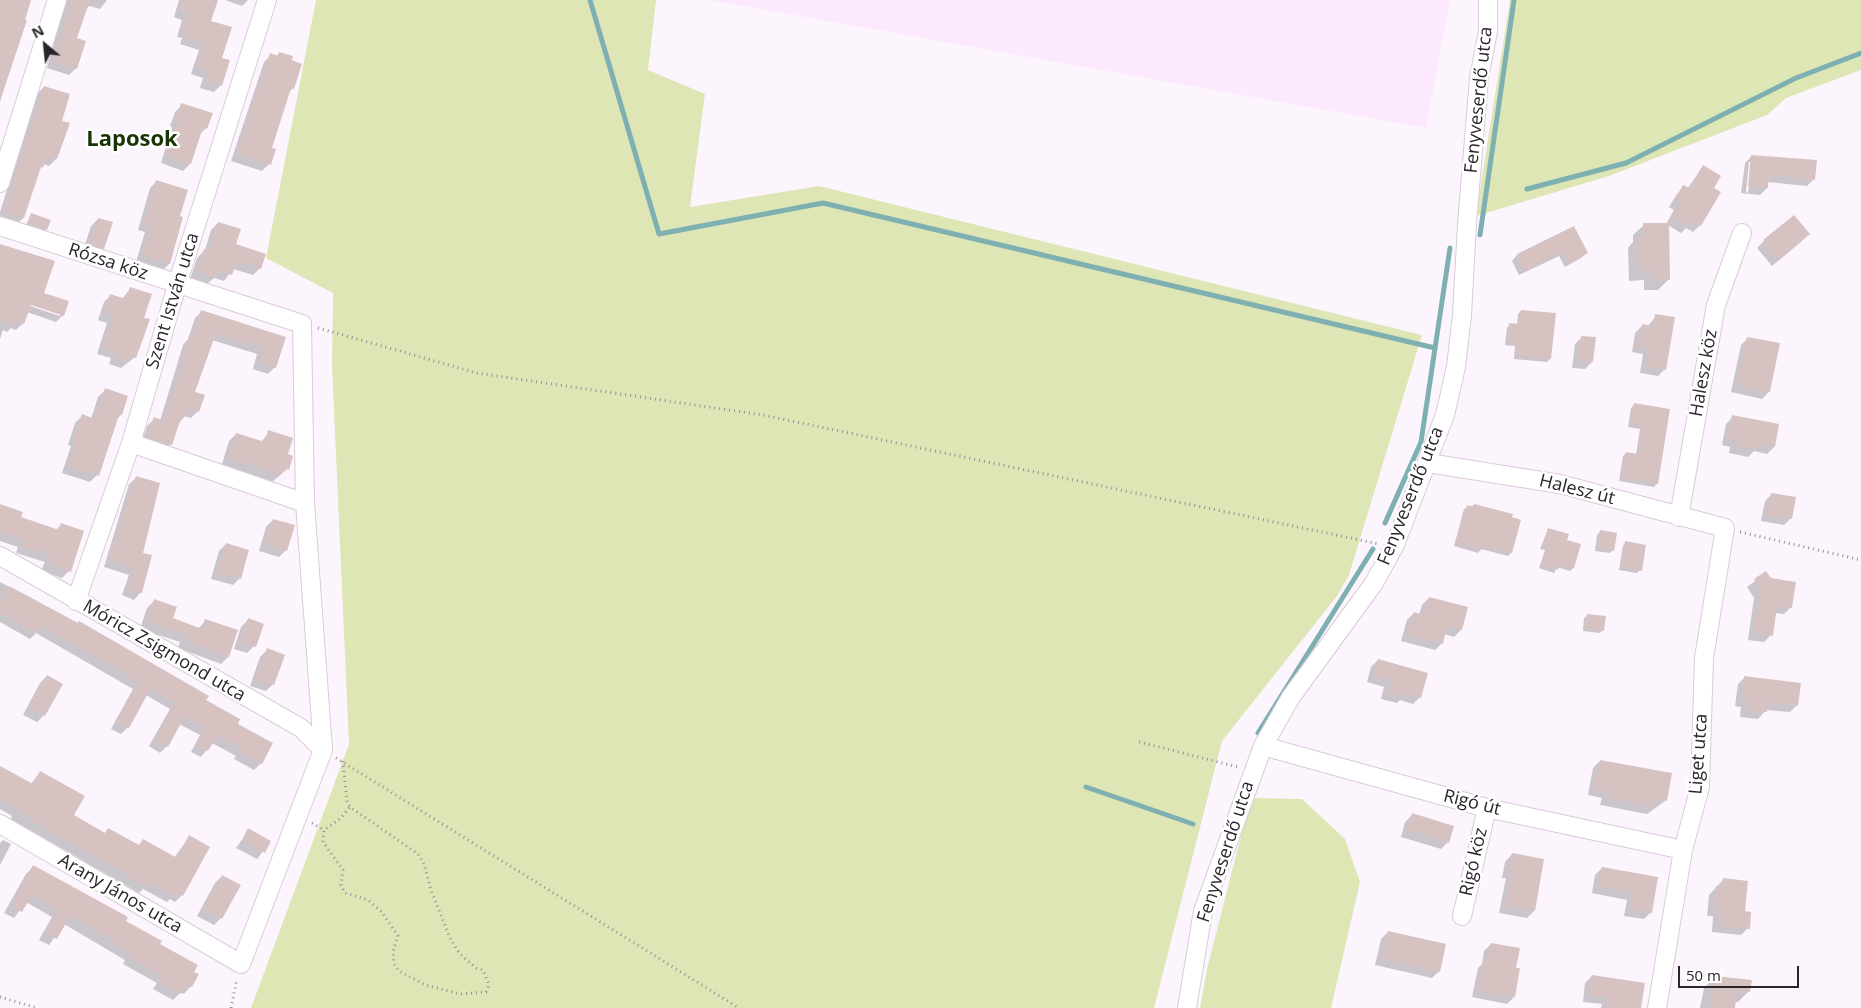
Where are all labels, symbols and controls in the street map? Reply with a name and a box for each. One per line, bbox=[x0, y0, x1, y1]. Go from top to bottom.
north arrow bbox=[20, 20, 70, 70]
text: N bbox=[28, 20, 47, 42]
street label: Fenyveserdő utca bbox=[1461, 26, 1497, 174]
district label: Laposok bbox=[86, 127, 178, 153]
street label: Szent István utca bbox=[142, 230, 204, 372]
street label: Rózsa köz bbox=[66, 239, 150, 285]
street label: Halesz köz bbox=[1686, 328, 1722, 418]
street label: Fenyveserdő utca bbox=[1373, 424, 1449, 568]
street label: Halesz út bbox=[1537, 470, 1617, 510]
street label: Móricz Zsigmond utca bbox=[79, 596, 249, 706]
street label: Liget utca bbox=[1685, 713, 1713, 795]
street label: Fenyveserdő utca bbox=[1193, 779, 1259, 925]
street label: Rigó út bbox=[1441, 785, 1503, 821]
street label: Rigó köz bbox=[1456, 826, 1492, 898]
street label: Arany János utca bbox=[54, 850, 186, 938]
scale bar bbox=[1681, 956, 1802, 988]
text: 50 m bbox=[1686, 965, 1721, 985]

